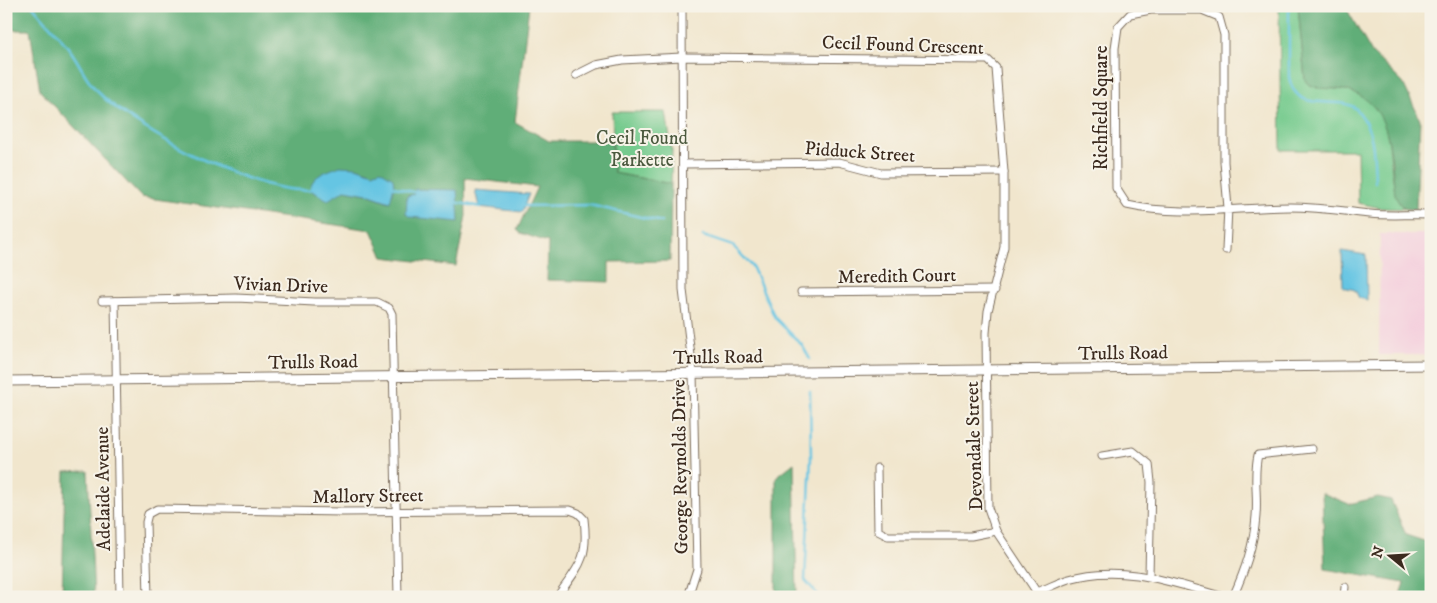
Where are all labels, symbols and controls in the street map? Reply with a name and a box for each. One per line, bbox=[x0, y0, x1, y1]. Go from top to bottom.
street label: Cecil Found Crescent bbox=[822, 31, 984, 60]
street label: Richfield Square bbox=[1090, 45, 1114, 171]
park label: Cecil Found Parkette bbox=[596, 127, 689, 172]
street label: Pidduck Street bbox=[804, 137, 916, 168]
street label: Meredith Court bbox=[838, 264, 956, 289]
street label: Vivian Drive bbox=[232, 272, 329, 299]
street label: Trulls Road bbox=[1078, 341, 1169, 366]
street label: Trulls Road bbox=[673, 345, 764, 370]
street label: Trulls Road bbox=[268, 350, 359, 375]
street label: George Reynolds Drive bbox=[667, 379, 694, 555]
street label: Devondale Street bbox=[961, 381, 988, 511]
street label: Adelaide Avenue bbox=[91, 426, 116, 551]
street label: Mallory Street bbox=[312, 484, 424, 509]
north arrow bbox=[1364, 530, 1414, 580]
text: N bbox=[1368, 544, 1389, 561]

